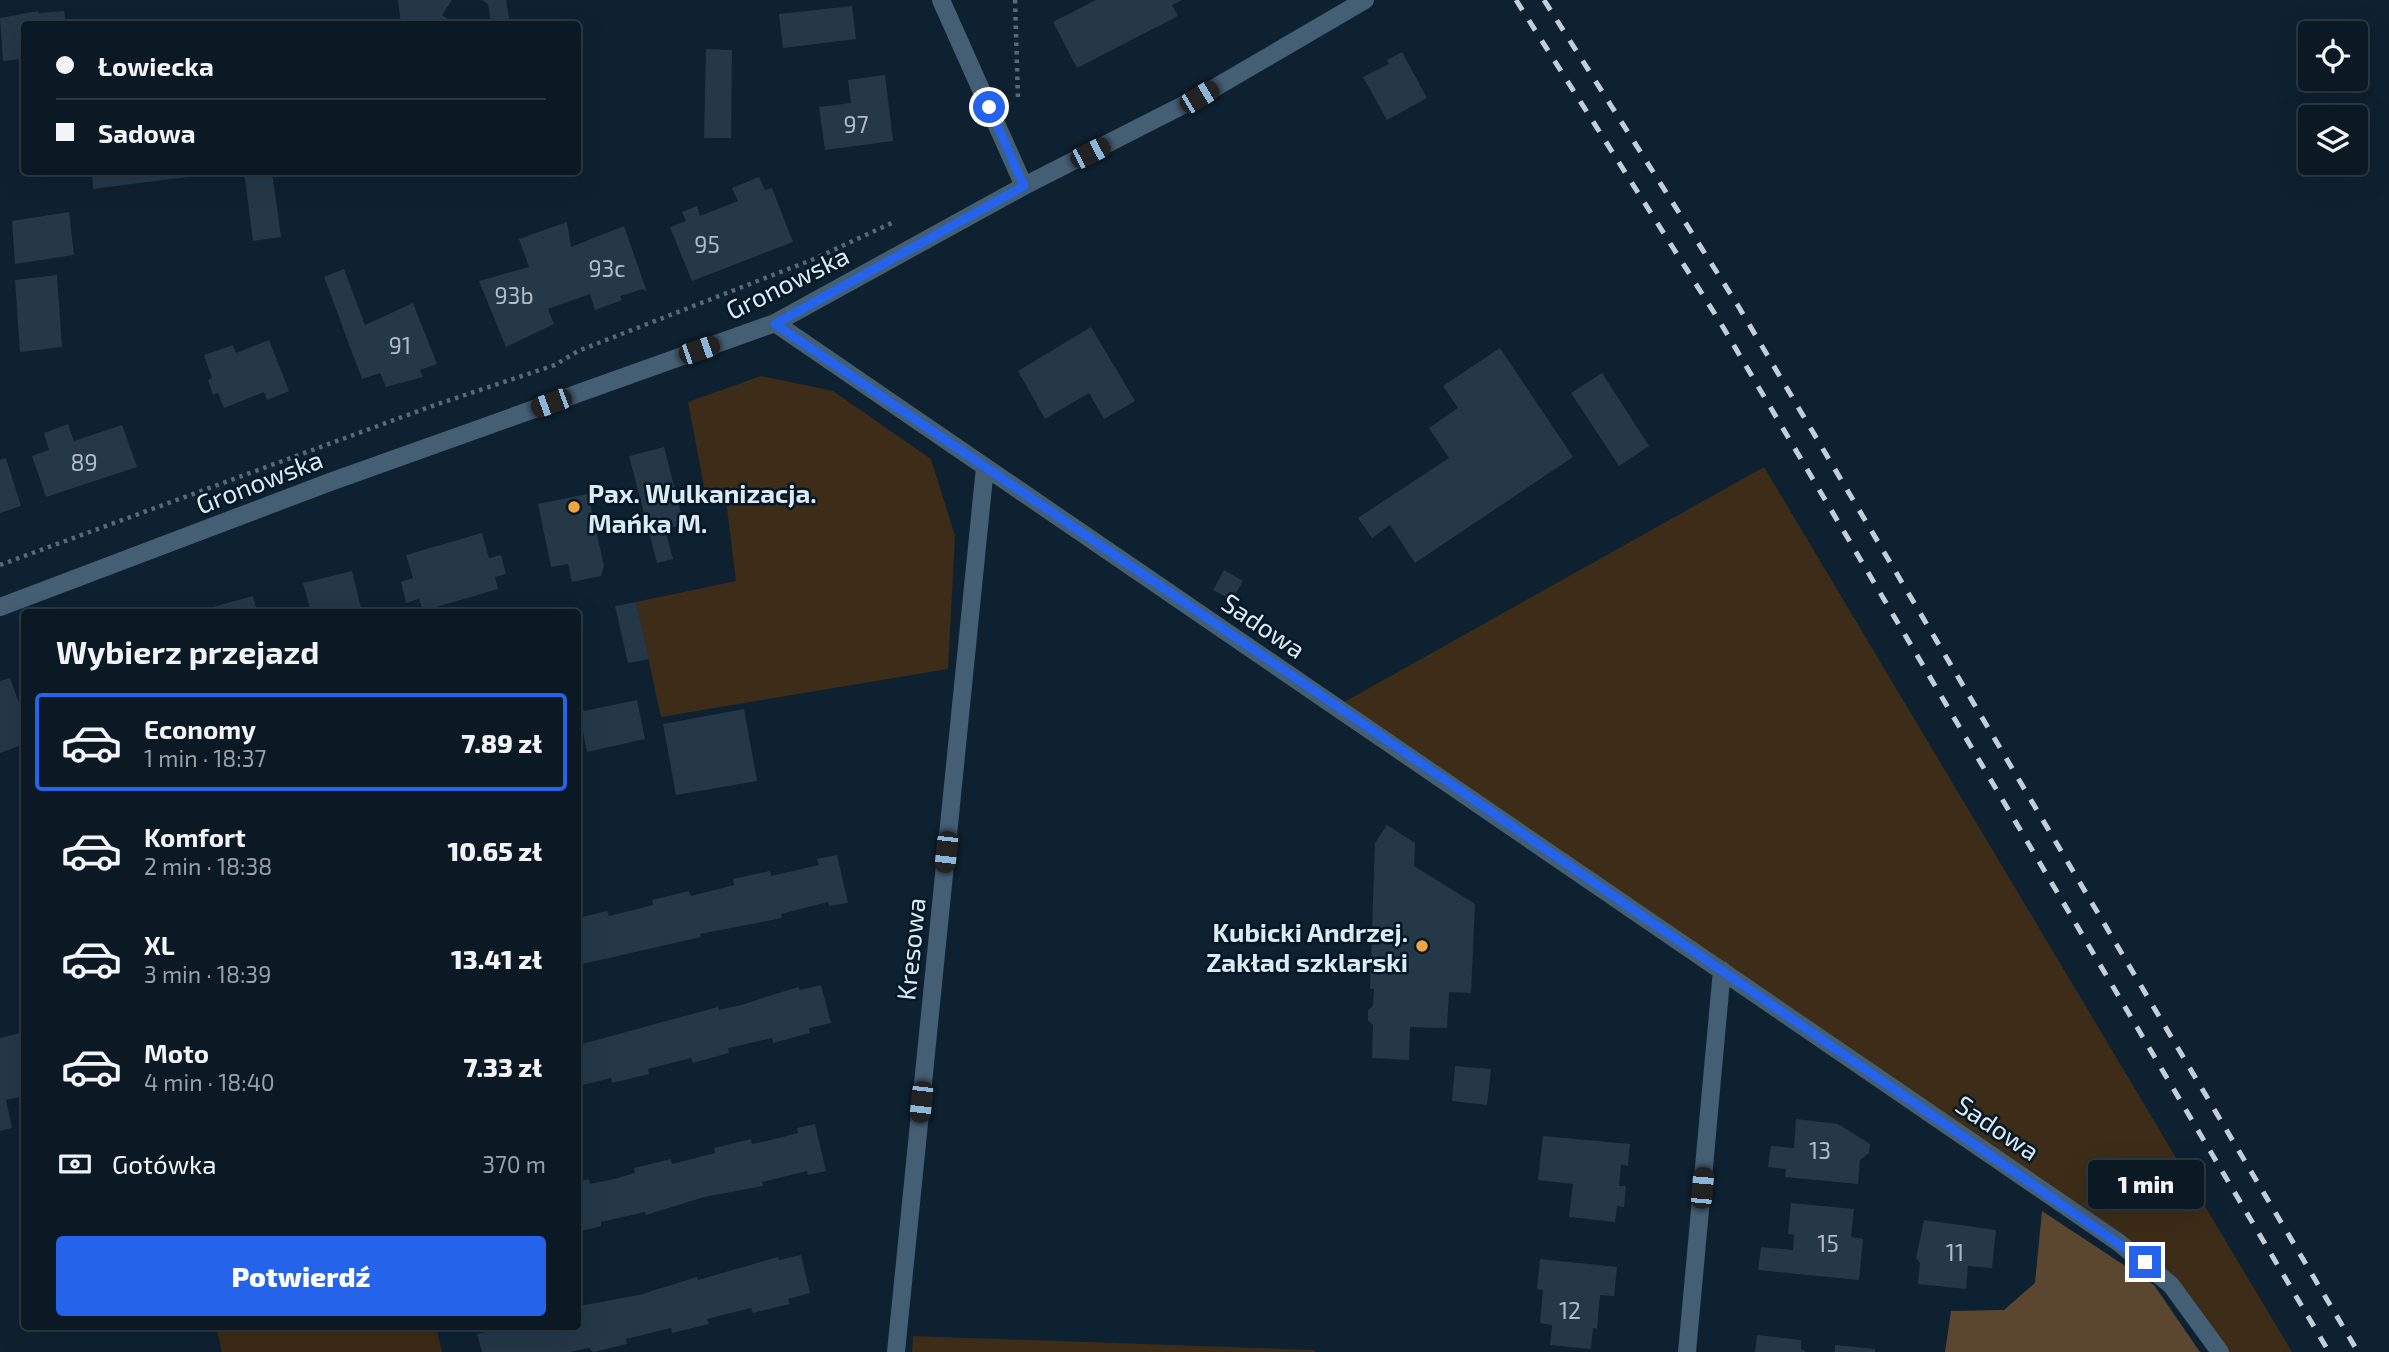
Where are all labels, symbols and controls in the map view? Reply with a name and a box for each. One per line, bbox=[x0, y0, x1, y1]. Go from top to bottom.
map controls bbox=[2298, 21, 2368, 175]
button: locate bbox=[2298, 21, 2368, 91]
text: Łowiecka bbox=[98, 50, 214, 81]
car bbox=[1176, 77, 1223, 117]
route start bbox=[973, 91, 1005, 123]
button: layers bbox=[2298, 105, 2368, 175]
house number: 97 bbox=[844, 110, 869, 138]
text: Sadowa bbox=[98, 117, 196, 148]
car bbox=[1067, 134, 1114, 172]
house number: 95 bbox=[694, 230, 720, 258]
street label: Gronowska bbox=[720, 239, 854, 325]
house number: 93c bbox=[588, 254, 626, 282]
house number: 93b bbox=[494, 281, 534, 309]
house number: 91 bbox=[389, 331, 411, 359]
car bbox=[676, 333, 723, 367]
car bbox=[528, 386, 575, 420]
street label: Gronowska bbox=[191, 443, 327, 519]
house number: 89 bbox=[70, 448, 98, 476]
place label: Pax. Wulkanizacja. Mańka M. bbox=[588, 477, 817, 538]
marker: Pax. Wulkanizacja. Mańka M. bbox=[566, 499, 582, 515]
street label: Sadowa bbox=[1216, 586, 1312, 664]
text: Wybierz przejazd bbox=[56, 632, 319, 670]
icon: car bbox=[60, 711, 123, 774]
text: Economy bbox=[144, 713, 256, 744]
text: 7.89 zł bbox=[461, 727, 542, 758]
text: 1 min · 18:37 bbox=[144, 744, 266, 772]
icon: car bbox=[60, 819, 123, 882]
text: Komfort bbox=[144, 821, 246, 852]
car bbox=[934, 830, 959, 874]
text: 10.65 zł bbox=[448, 835, 542, 866]
text: 2 min · 18:38 bbox=[144, 852, 272, 880]
street label: Kresowa bbox=[889, 896, 931, 1002]
place label: Kubicki Andrzej. Zakład szklarski bbox=[1206, 916, 1408, 977]
icon: car bbox=[60, 927, 123, 990]
text: XL bbox=[144, 929, 175, 960]
marker: Kubicki Andrzej. Zakład szklarski bbox=[1414, 938, 1430, 954]
text: 13.41 zł bbox=[451, 943, 542, 974]
text: 3 min · 18:39 bbox=[144, 960, 271, 988]
icon: car bbox=[60, 1035, 123, 1098]
text: Moto bbox=[144, 1037, 209, 1068]
text: 7.33 zł bbox=[464, 1051, 542, 1082]
text: 4 min · 18:40 bbox=[144, 1068, 275, 1096]
car bbox=[909, 1080, 934, 1124]
street label: Sadowa bbox=[1950, 1088, 2046, 1166]
house number: 13 bbox=[1809, 1136, 1831, 1164]
icon: cash bbox=[56, 1145, 94, 1183]
text: Gotówka bbox=[112, 1148, 217, 1179]
text: 370 m bbox=[482, 1150, 546, 1178]
callout: 1 min bbox=[2087, 1160, 2203, 1210]
car bbox=[1690, 1166, 1715, 1210]
text: 1 min bbox=[2118, 1170, 2174, 1198]
house number: 15 bbox=[1817, 1229, 1839, 1257]
button: Potwierdź bbox=[56, 1236, 546, 1316]
house number: 11 bbox=[1946, 1238, 1964, 1266]
route end bbox=[2129, 1246, 2161, 1278]
house number: 12 bbox=[1559, 1296, 1581, 1324]

